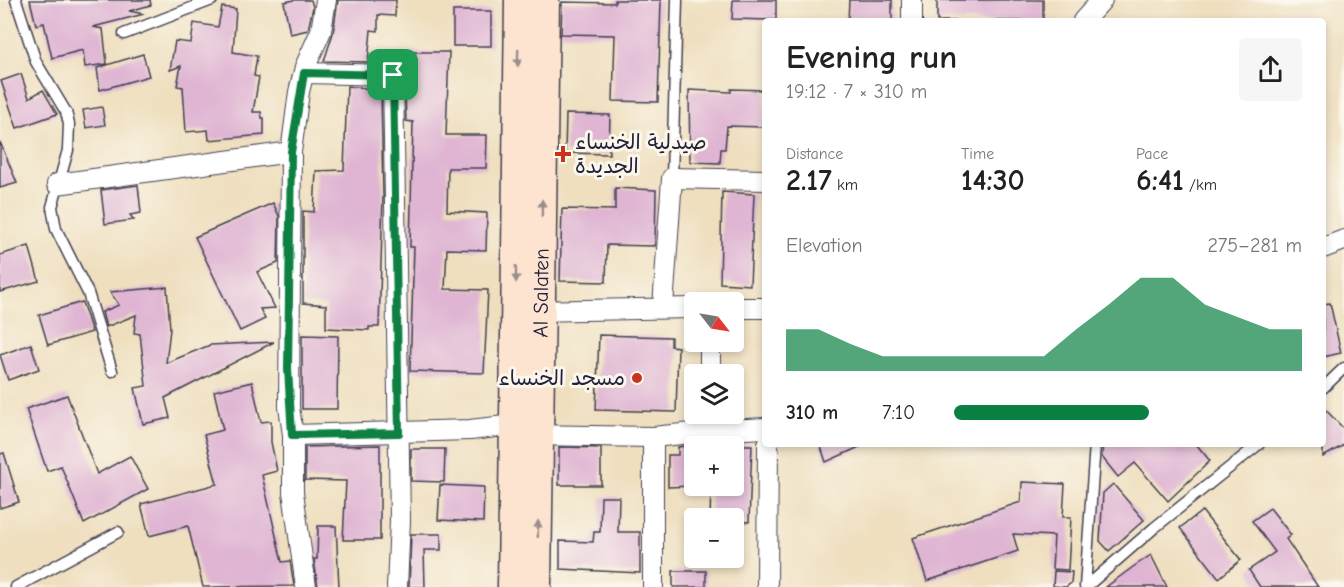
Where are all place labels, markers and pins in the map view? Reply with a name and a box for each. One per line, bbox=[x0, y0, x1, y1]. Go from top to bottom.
pin bbox=[367, 49, 418, 100]
place label: صيدلية الخنساء الجديدة bbox=[575, 130, 707, 178]
marker: صيدلية الخنساء الجديدة bbox=[556, 147, 570, 161]
place label: مسجد الخنساء bbox=[498, 366, 625, 390]
marker: مسجد الخنساء bbox=[630, 371, 644, 385]

